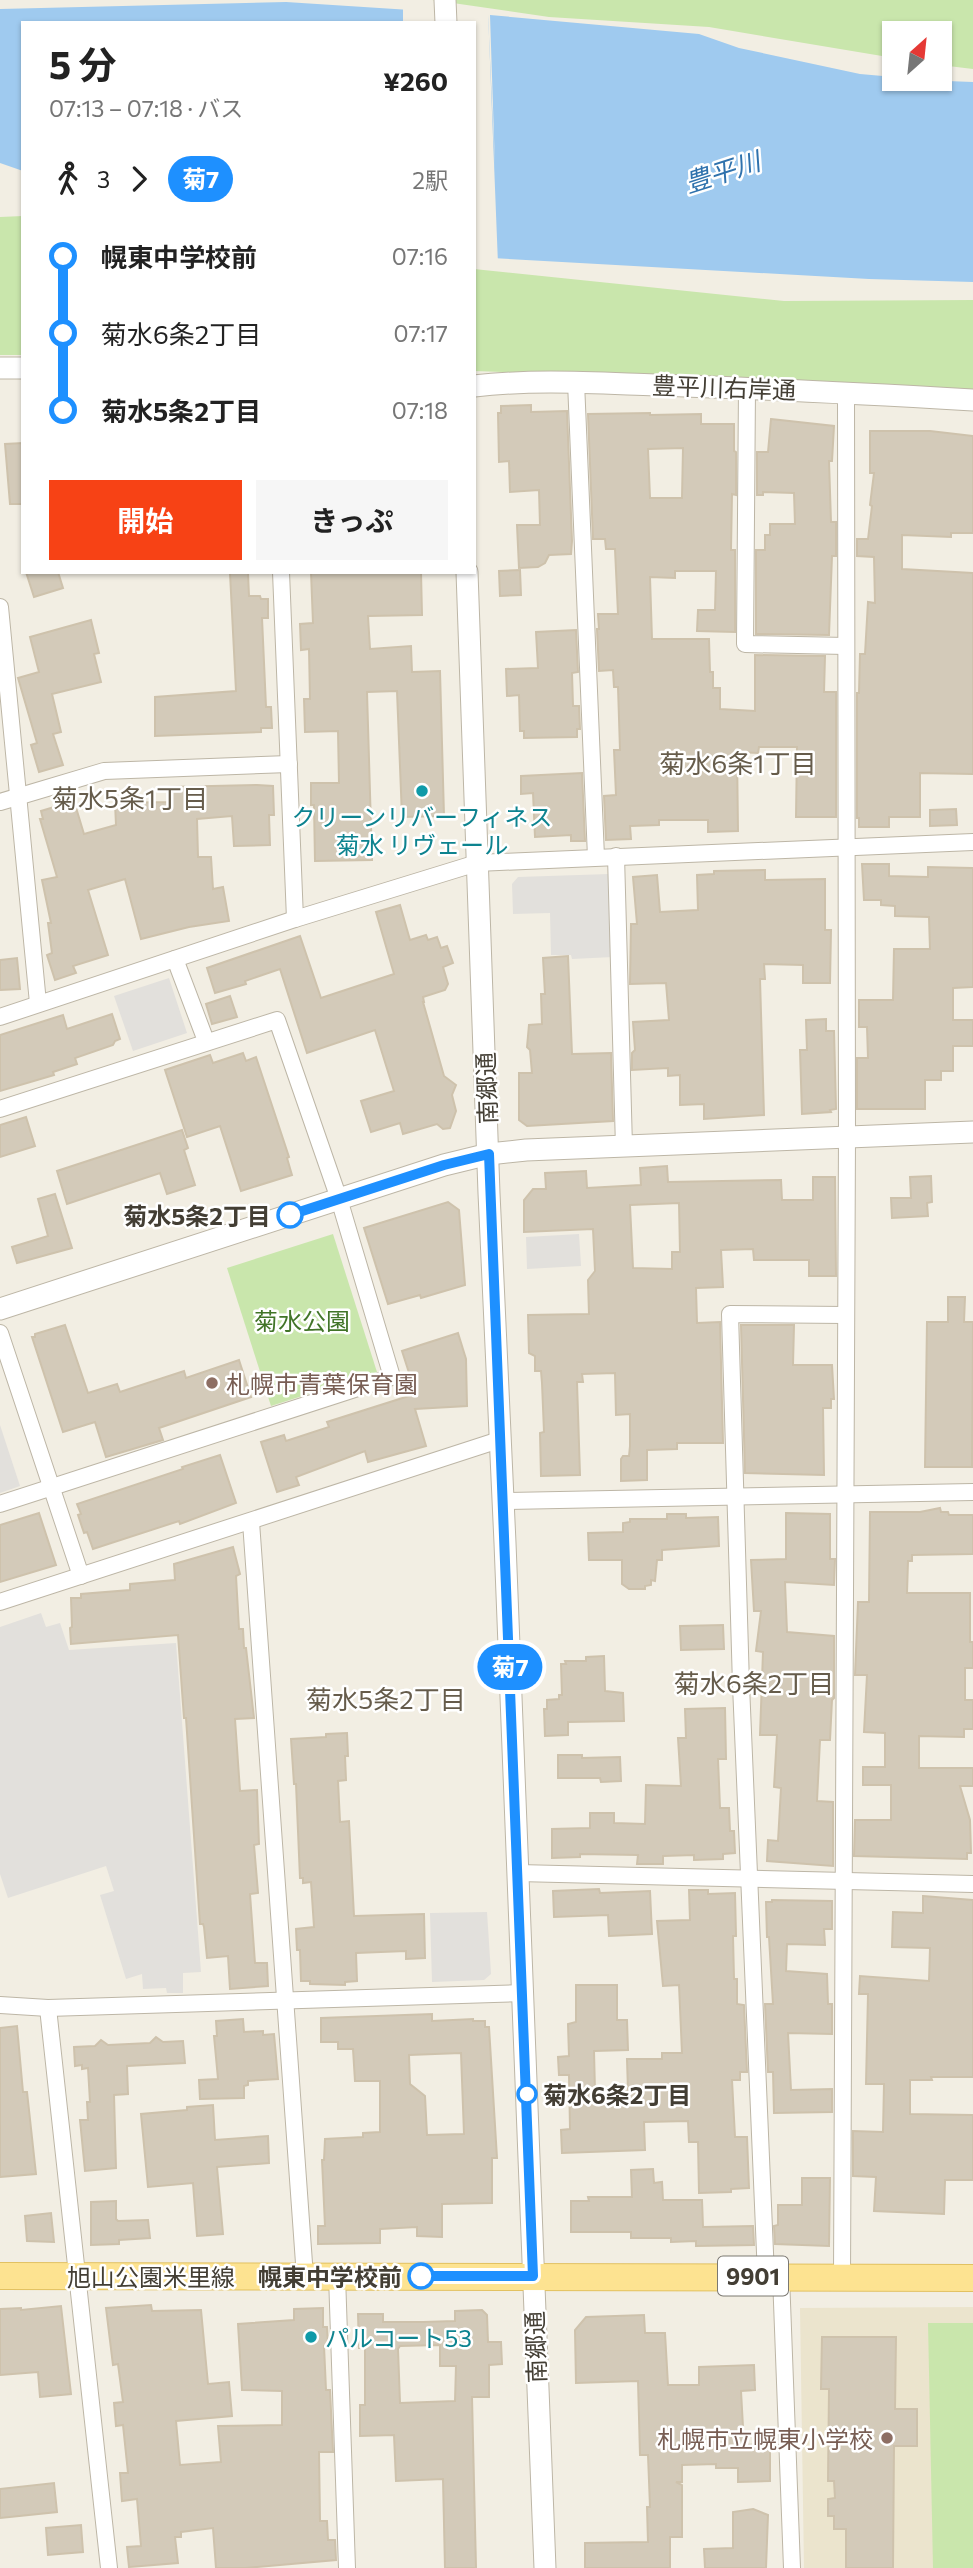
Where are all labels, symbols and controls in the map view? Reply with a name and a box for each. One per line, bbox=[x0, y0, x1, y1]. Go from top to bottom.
north arrow bbox=[882, 21, 952, 91]
map controls bbox=[882, 21, 952, 91]
text: 5 分 bbox=[49, 40, 116, 87]
text: ¥260 bbox=[383, 65, 448, 96]
text: 07:13 – 07:18 · バス bbox=[49, 94, 243, 122]
water label: 豊平川 bbox=[680, 143, 767, 198]
icon: walk bbox=[49, 160, 87, 198]
icon: forward bbox=[120, 160, 158, 198]
text: 菊7 bbox=[182, 164, 219, 193]
text: 3 bbox=[97, 165, 110, 193]
text: 2駅 bbox=[412, 166, 448, 194]
text: 幌東中学校前 bbox=[101, 241, 257, 272]
text: 07:16 bbox=[392, 242, 448, 270]
text: 菊水6条2丁目 bbox=[101, 318, 261, 349]
text: 07:17 bbox=[394, 319, 448, 347]
street label: 豊平川右岸通 bbox=[652, 370, 796, 404]
text: 菊水5条2丁目 bbox=[101, 395, 261, 426]
text: 07:18 bbox=[392, 396, 448, 424]
button: 開始 bbox=[49, 480, 242, 560]
button: きっぷ bbox=[256, 480, 448, 560]
district label: 菊水6条1丁目 bbox=[660, 747, 816, 778]
district label: 菊水5条1丁目 bbox=[52, 782, 208, 813]
marker: クリーンリバーフィネス 菊水 リヴェール bbox=[414, 783, 430, 799]
place label: クリーンリバーフィネス 菊水 リヴェール bbox=[292, 802, 552, 859]
street label: 南郷通 bbox=[470, 1052, 502, 1124]
place label: 菊水5条2丁目 bbox=[123, 1201, 271, 1230]
marker: 菊水5条2丁目 bbox=[277, 1202, 303, 1228]
park label: 菊水公園 bbox=[254, 1306, 350, 1335]
place label: 札幌市青葉保育園 bbox=[226, 1369, 418, 1398]
marker: 札幌市青葉保育園 bbox=[204, 1375, 220, 1391]
line badge: 菊7 bbox=[478, 1644, 542, 1690]
text: 菊7 bbox=[491, 1652, 529, 1681]
district label: 菊水6条2丁目 bbox=[674, 1667, 834, 1698]
district label: 菊水5条2丁目 bbox=[306, 1683, 466, 1714]
place label: 菊水6条2丁目 bbox=[543, 2080, 691, 2109]
marker: 菊水6条2丁目 bbox=[517, 2084, 537, 2104]
road number: 9901 bbox=[718, 2256, 788, 2296]
street label: 旭山公園米里線 bbox=[67, 2262, 235, 2291]
place label: 幌東中学校前 bbox=[258, 2262, 402, 2291]
marker: 幌東中学校前 bbox=[408, 2263, 434, 2289]
street label: 南郷通 bbox=[519, 2311, 551, 2383]
place label: パルコート53 bbox=[325, 2323, 472, 2352]
marker: パルコート53 bbox=[303, 2329, 319, 2345]
place label: 札幌市立幌東小学校 bbox=[657, 2424, 873, 2453]
marker: 札幌市立幌東小学校 bbox=[879, 2430, 895, 2446]

